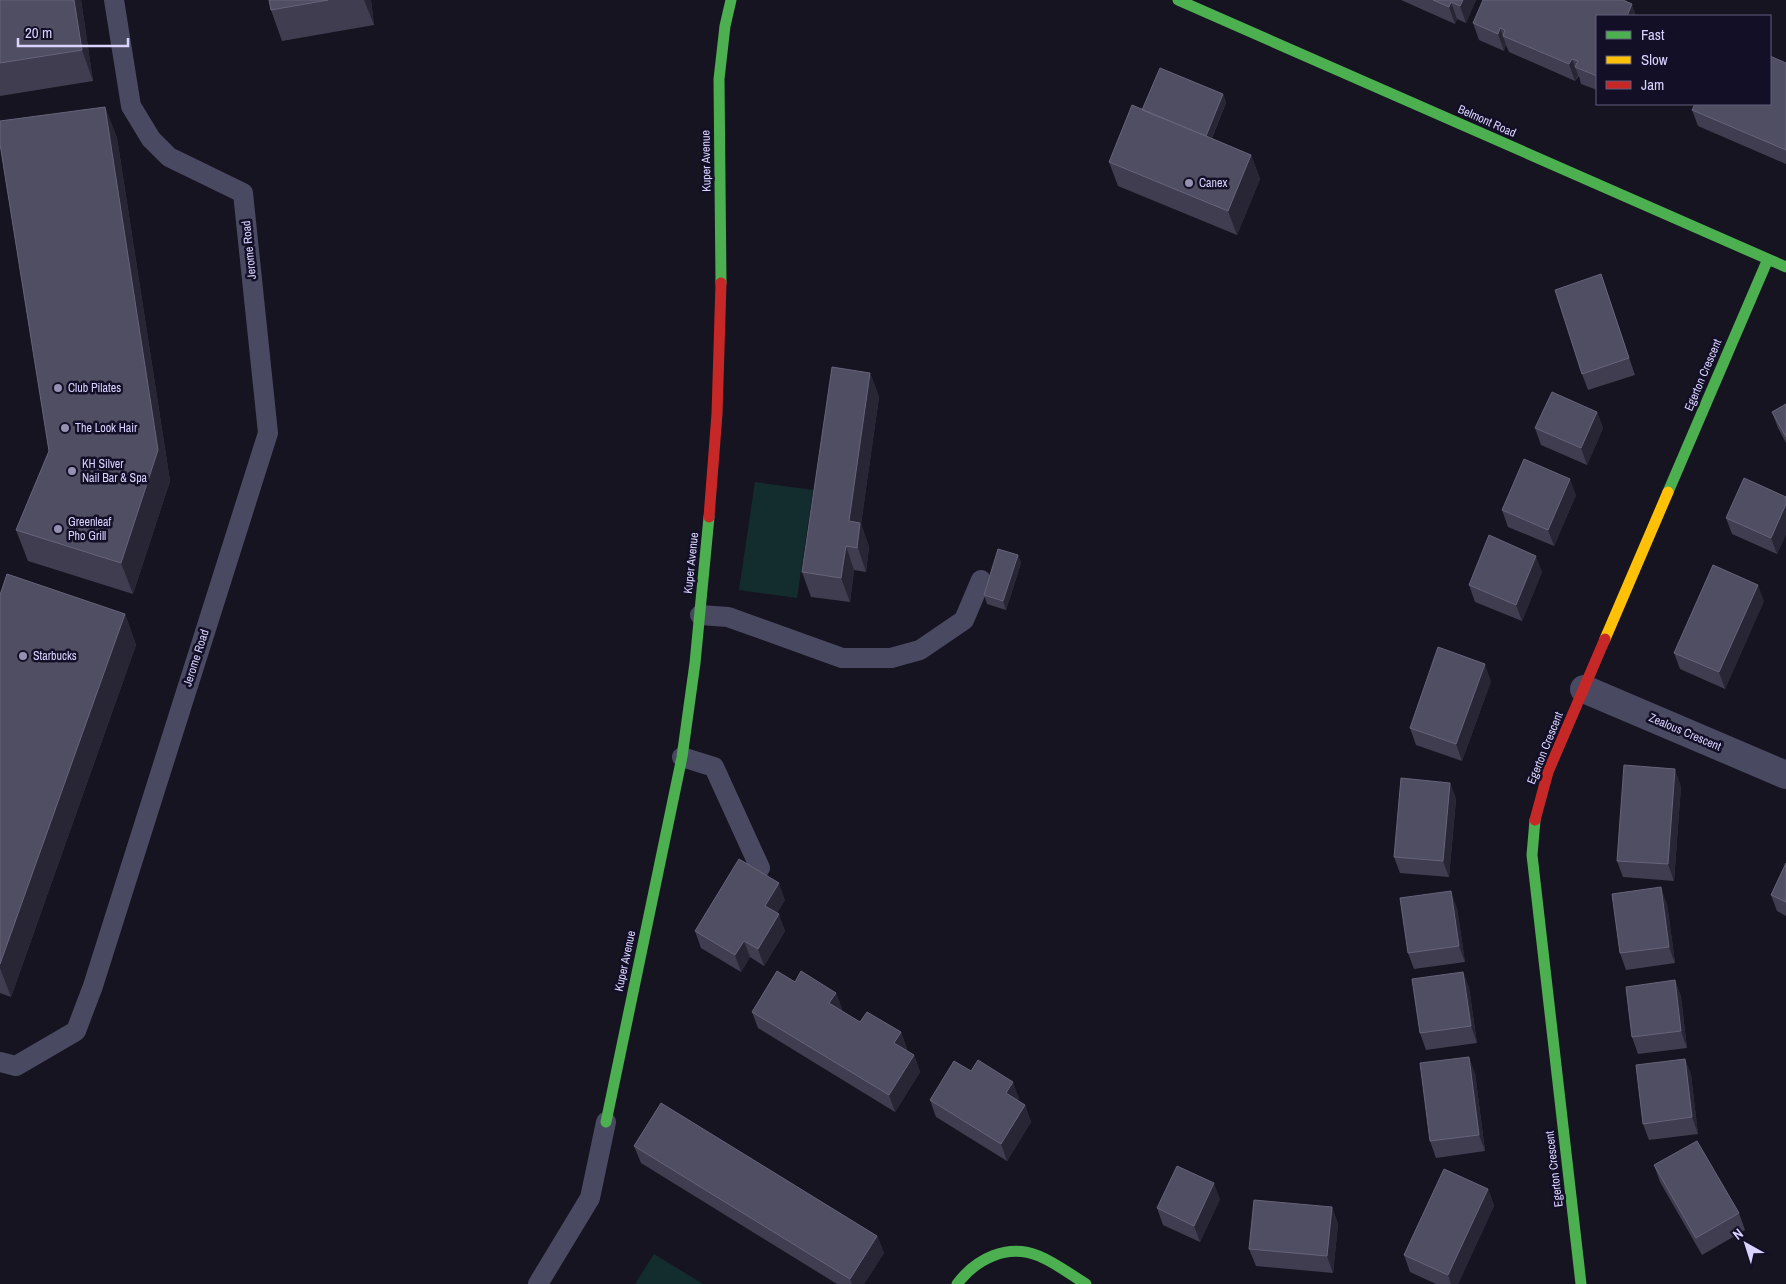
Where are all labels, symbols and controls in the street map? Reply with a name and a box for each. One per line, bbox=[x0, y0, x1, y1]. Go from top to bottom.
scale bar bbox=[18, 15, 128, 47]
legend bbox=[1596, 15, 1771, 105]
text: 20 m bbox=[25, 22, 52, 43]
text: Fast bbox=[1641, 24, 1665, 45]
text: Slow bbox=[1641, 49, 1668, 70]
text: Jam bbox=[1641, 74, 1664, 95]
street label: Belmont Road bbox=[1455, 101, 1519, 141]
street label: Kuper Avenue bbox=[697, 130, 715, 192]
place label: Canex bbox=[1199, 175, 1228, 191]
marker: Canex bbox=[1183, 177, 1195, 189]
street label: Jerome Road bbox=[238, 220, 260, 280]
street label: Egerton Crescent bbox=[1681, 336, 1725, 413]
place label: Club Pilates bbox=[68, 380, 121, 396]
marker: Club Pilates bbox=[52, 382, 64, 394]
place label: The Look Hair bbox=[75, 420, 138, 436]
marker: The Look Hair bbox=[59, 422, 71, 434]
place label: KH Silver Nail Bar & Spa bbox=[82, 456, 148, 486]
marker: KH Silver Nail Bar & Spa bbox=[66, 465, 78, 477]
place label: Greenleaf Pho Grill bbox=[68, 514, 111, 544]
marker: Greenleaf Pho Grill bbox=[52, 523, 64, 535]
street label: Kuper Avenue bbox=[680, 531, 702, 595]
street label: Jerome Road bbox=[179, 627, 213, 689]
place label: Starbucks bbox=[33, 648, 77, 664]
marker: Starbucks bbox=[17, 650, 29, 662]
street label: Egerton Crescent bbox=[1523, 709, 1567, 786]
street label: Zealous Crescent bbox=[1646, 710, 1724, 755]
street label: Kuper Avenue bbox=[611, 929, 639, 993]
street label: Egerton Crescent bbox=[1541, 1130, 1567, 1208]
north arrow bbox=[1721, 1219, 1771, 1269]
text: N bbox=[1729, 1224, 1747, 1244]

